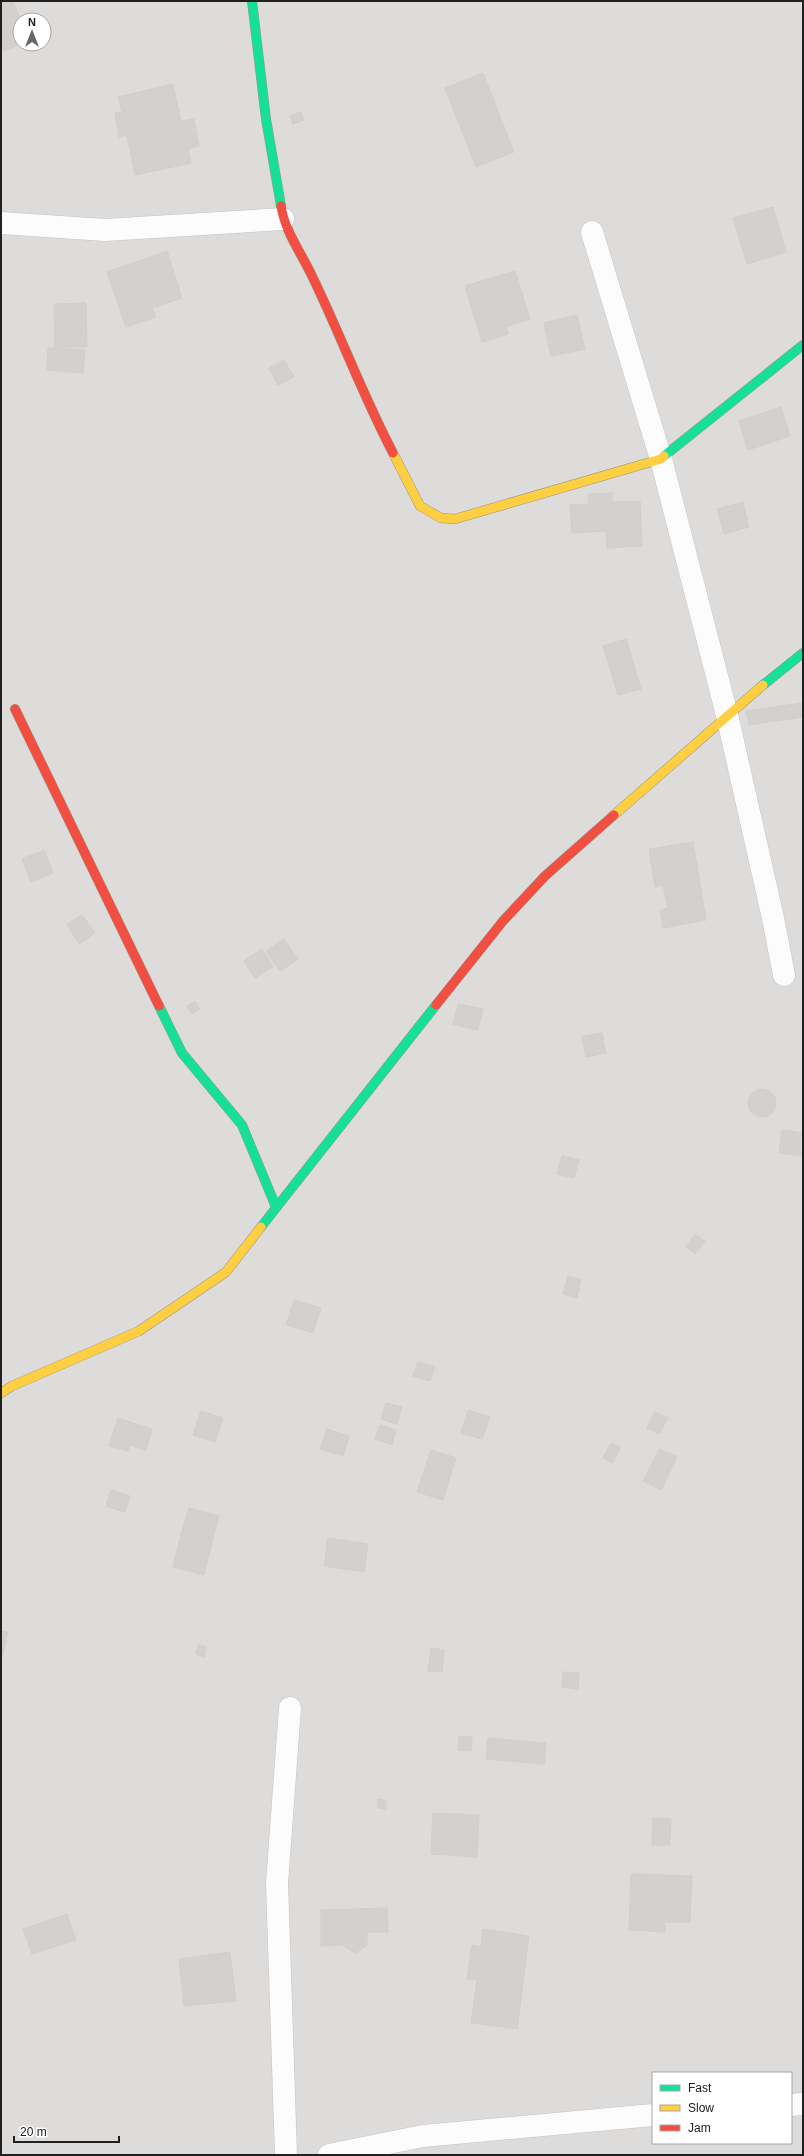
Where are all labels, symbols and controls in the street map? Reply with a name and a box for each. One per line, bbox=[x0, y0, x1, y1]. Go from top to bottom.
north arrow bbox=[12, 12, 52, 52]
text: N bbox=[28, 16, 36, 28]
legend bbox=[652, 2072, 792, 2144]
text: Fast bbox=[688, 2081, 712, 2095]
text: Slow bbox=[688, 2101, 714, 2115]
scale bar bbox=[14, 2118, 119, 2144]
text: Jam bbox=[688, 2121, 711, 2135]
text: 20 m bbox=[20, 2125, 47, 2139]

